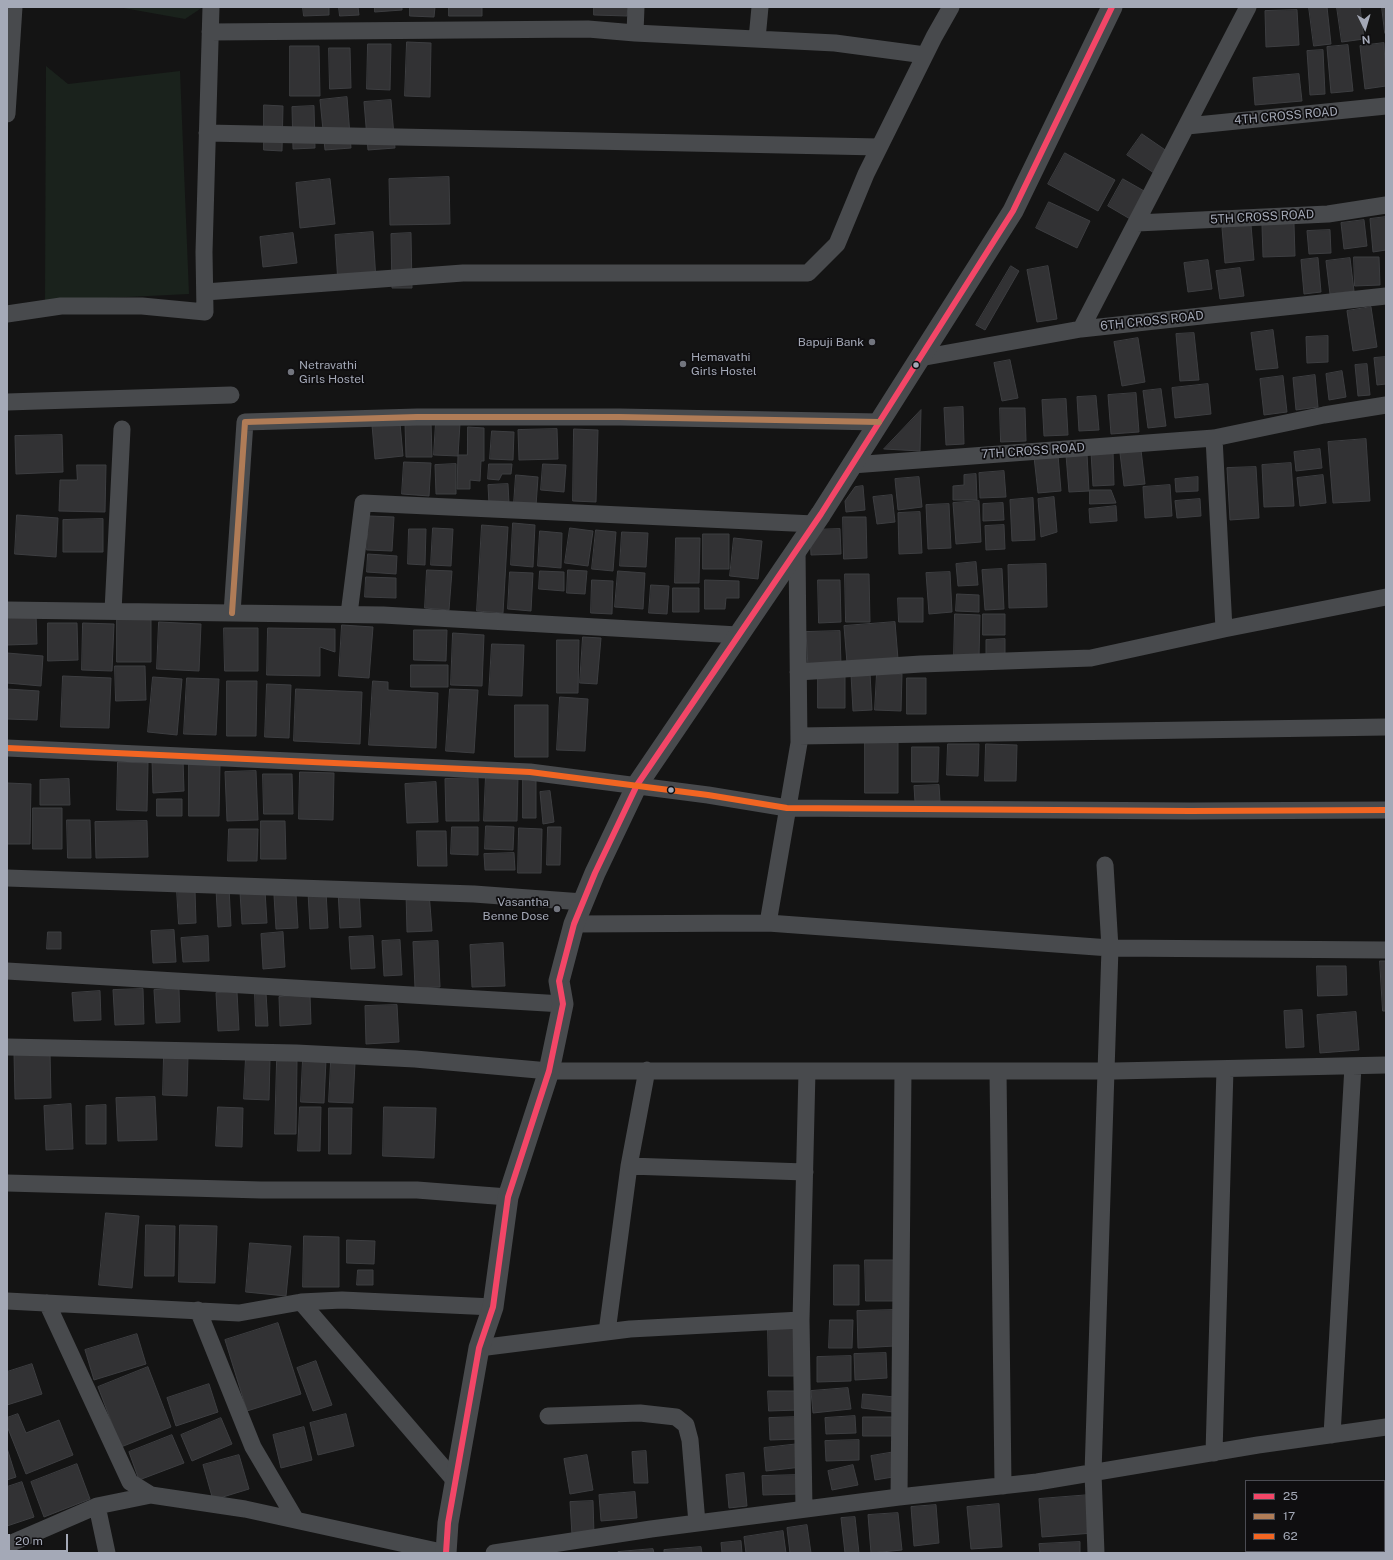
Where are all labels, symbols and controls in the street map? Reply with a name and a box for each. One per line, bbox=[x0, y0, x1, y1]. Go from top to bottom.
north arrow bbox=[1345, 8, 1385, 48]
text: N bbox=[1361, 34, 1371, 46]
street label: 4TH CROSS ROAD bbox=[1234, 104, 1338, 128]
street label: 5TH CROSS ROAD bbox=[1210, 207, 1314, 227]
street label: 6TH CROSS ROAD bbox=[1100, 308, 1204, 334]
place label: Bapuji Bank bbox=[798, 335, 864, 349]
marker: Bapuji Bank bbox=[867, 337, 877, 347]
place label: Hemavathi Girls Hostel bbox=[691, 350, 757, 378]
place label: Netravathi Girls Hostel bbox=[299, 358, 365, 386]
marker: Hemavathi Girls Hostel bbox=[678, 359, 688, 369]
unlabelled marker bbox=[911, 360, 921, 370]
marker: Netravathi Girls Hostel bbox=[286, 367, 296, 377]
street label: 7TH CROSS ROAD bbox=[981, 440, 1085, 462]
unlabelled marker bbox=[666, 785, 676, 795]
place label: Vasantha Benne Dose bbox=[483, 895, 549, 923]
marker: Vasantha Benne Dose bbox=[552, 904, 562, 914]
legend bbox=[1245, 1480, 1385, 1552]
text: 25 bbox=[1283, 1489, 1298, 1503]
text: 17 bbox=[1283, 1509, 1295, 1523]
scale bar bbox=[10, 1526, 70, 1552]
text: 62 bbox=[1283, 1529, 1298, 1543]
text: 20 m bbox=[15, 1534, 43, 1548]

